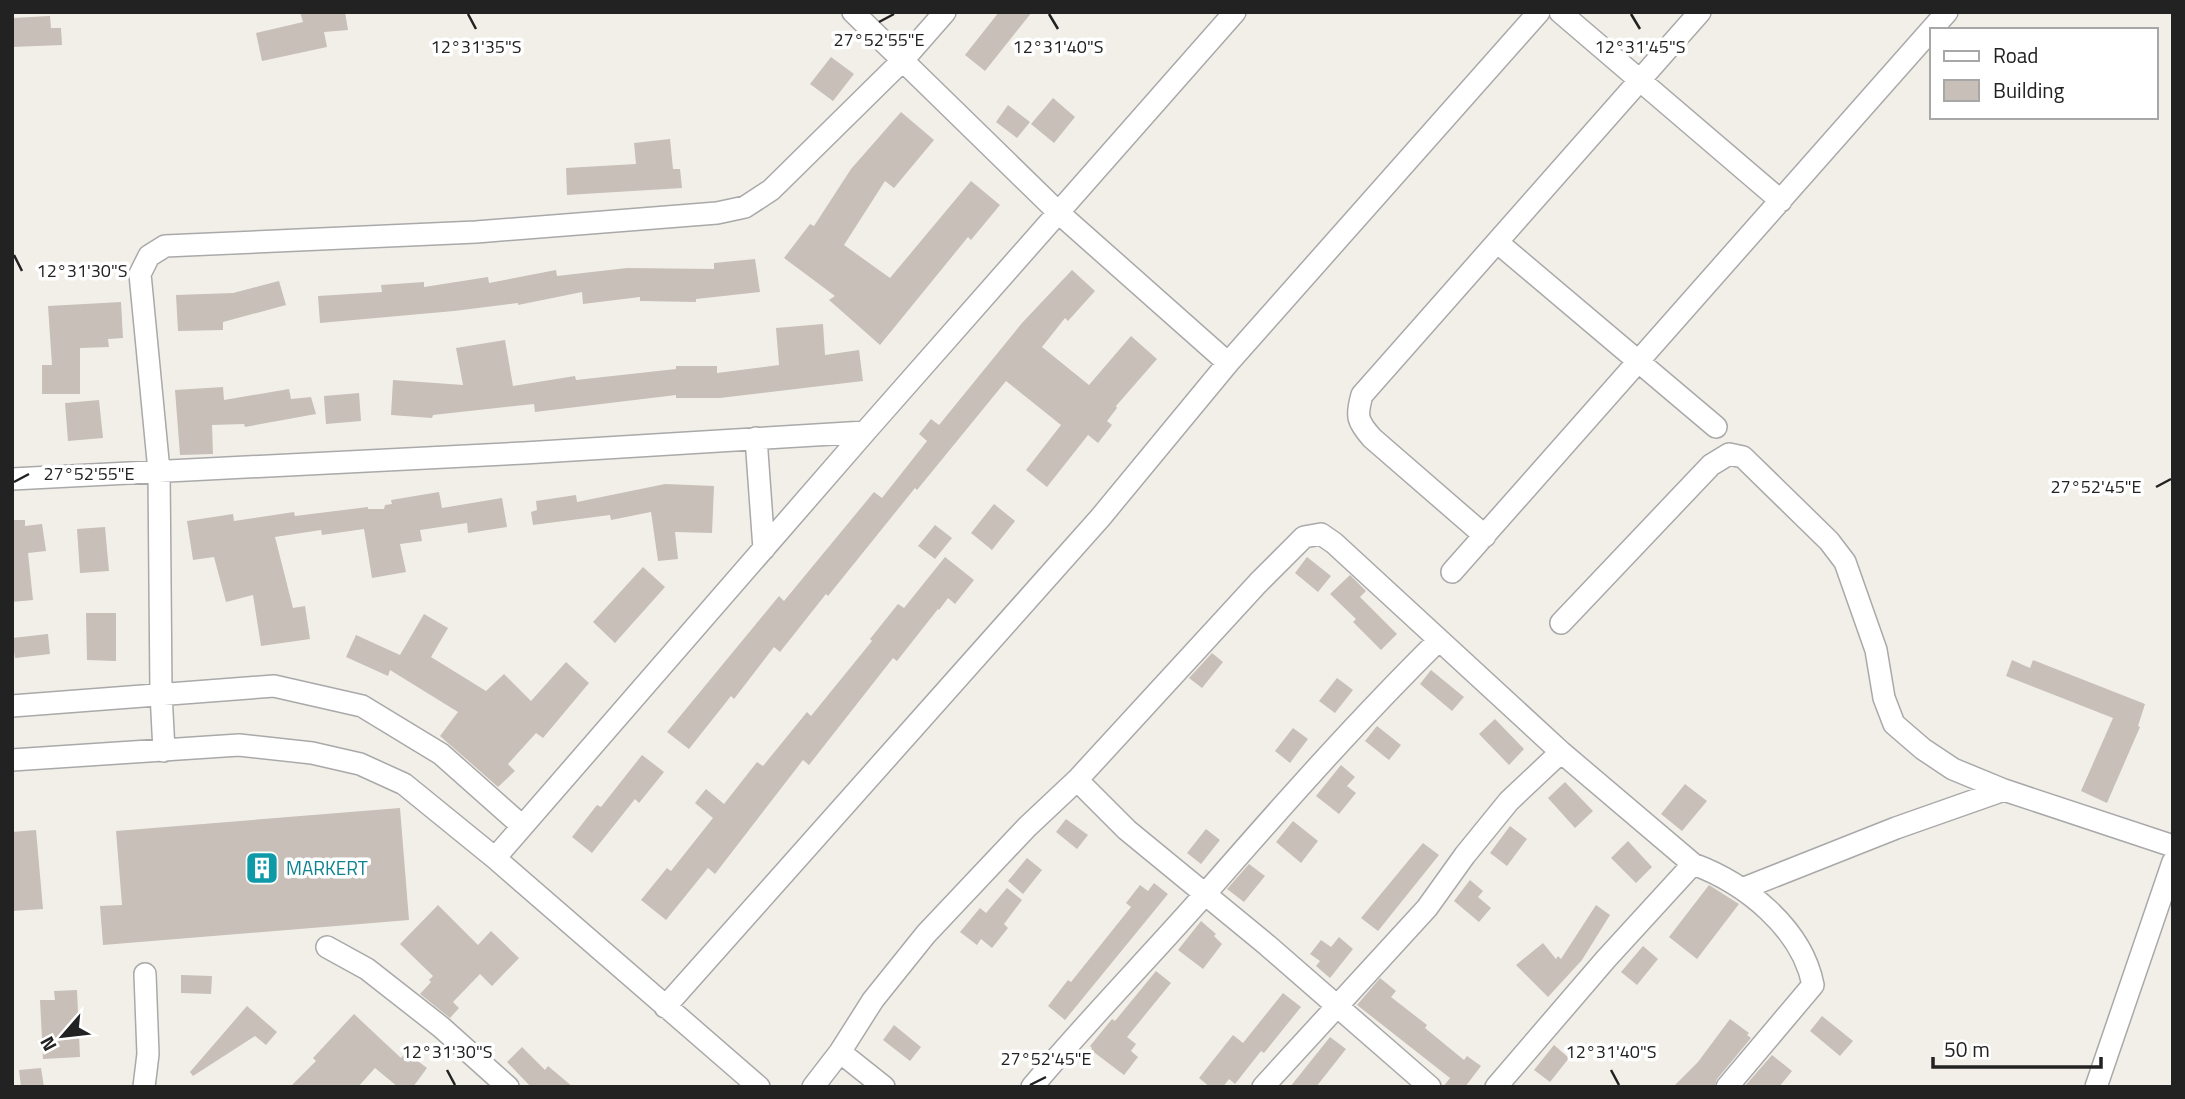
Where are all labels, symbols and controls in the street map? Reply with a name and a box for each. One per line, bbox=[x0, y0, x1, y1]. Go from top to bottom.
text: 27°52'55"E bbox=[834, 26, 925, 53]
legend bbox=[1930, 28, 2157, 119]
text: 12°31'35"S bbox=[431, 33, 521, 60]
text: 12°31'40"S bbox=[1013, 33, 1103, 60]
text: 12°31'45"S bbox=[1595, 33, 1685, 60]
text: Road bbox=[1993, 39, 2038, 71]
text: Building bbox=[1993, 74, 2065, 106]
text: 12°31'30"S bbox=[37, 257, 127, 284]
text: 27°52'55"E bbox=[44, 460, 135, 487]
text: 27°52'45"E bbox=[2051, 473, 2142, 500]
building icon: MARKERT bbox=[243, 849, 281, 887]
place label: MARKERT bbox=[286, 853, 368, 882]
north arrow bbox=[28, 1001, 98, 1071]
scale bar bbox=[1933, 1026, 2101, 1070]
text: N bbox=[32, 1032, 63, 1057]
text: 50 m bbox=[1944, 1033, 1990, 1065]
text: 12°31'30"S bbox=[402, 1038, 492, 1065]
text: 12°31'40"S bbox=[1566, 1038, 1656, 1065]
text: 27°52'45"E bbox=[1001, 1045, 1092, 1072]

